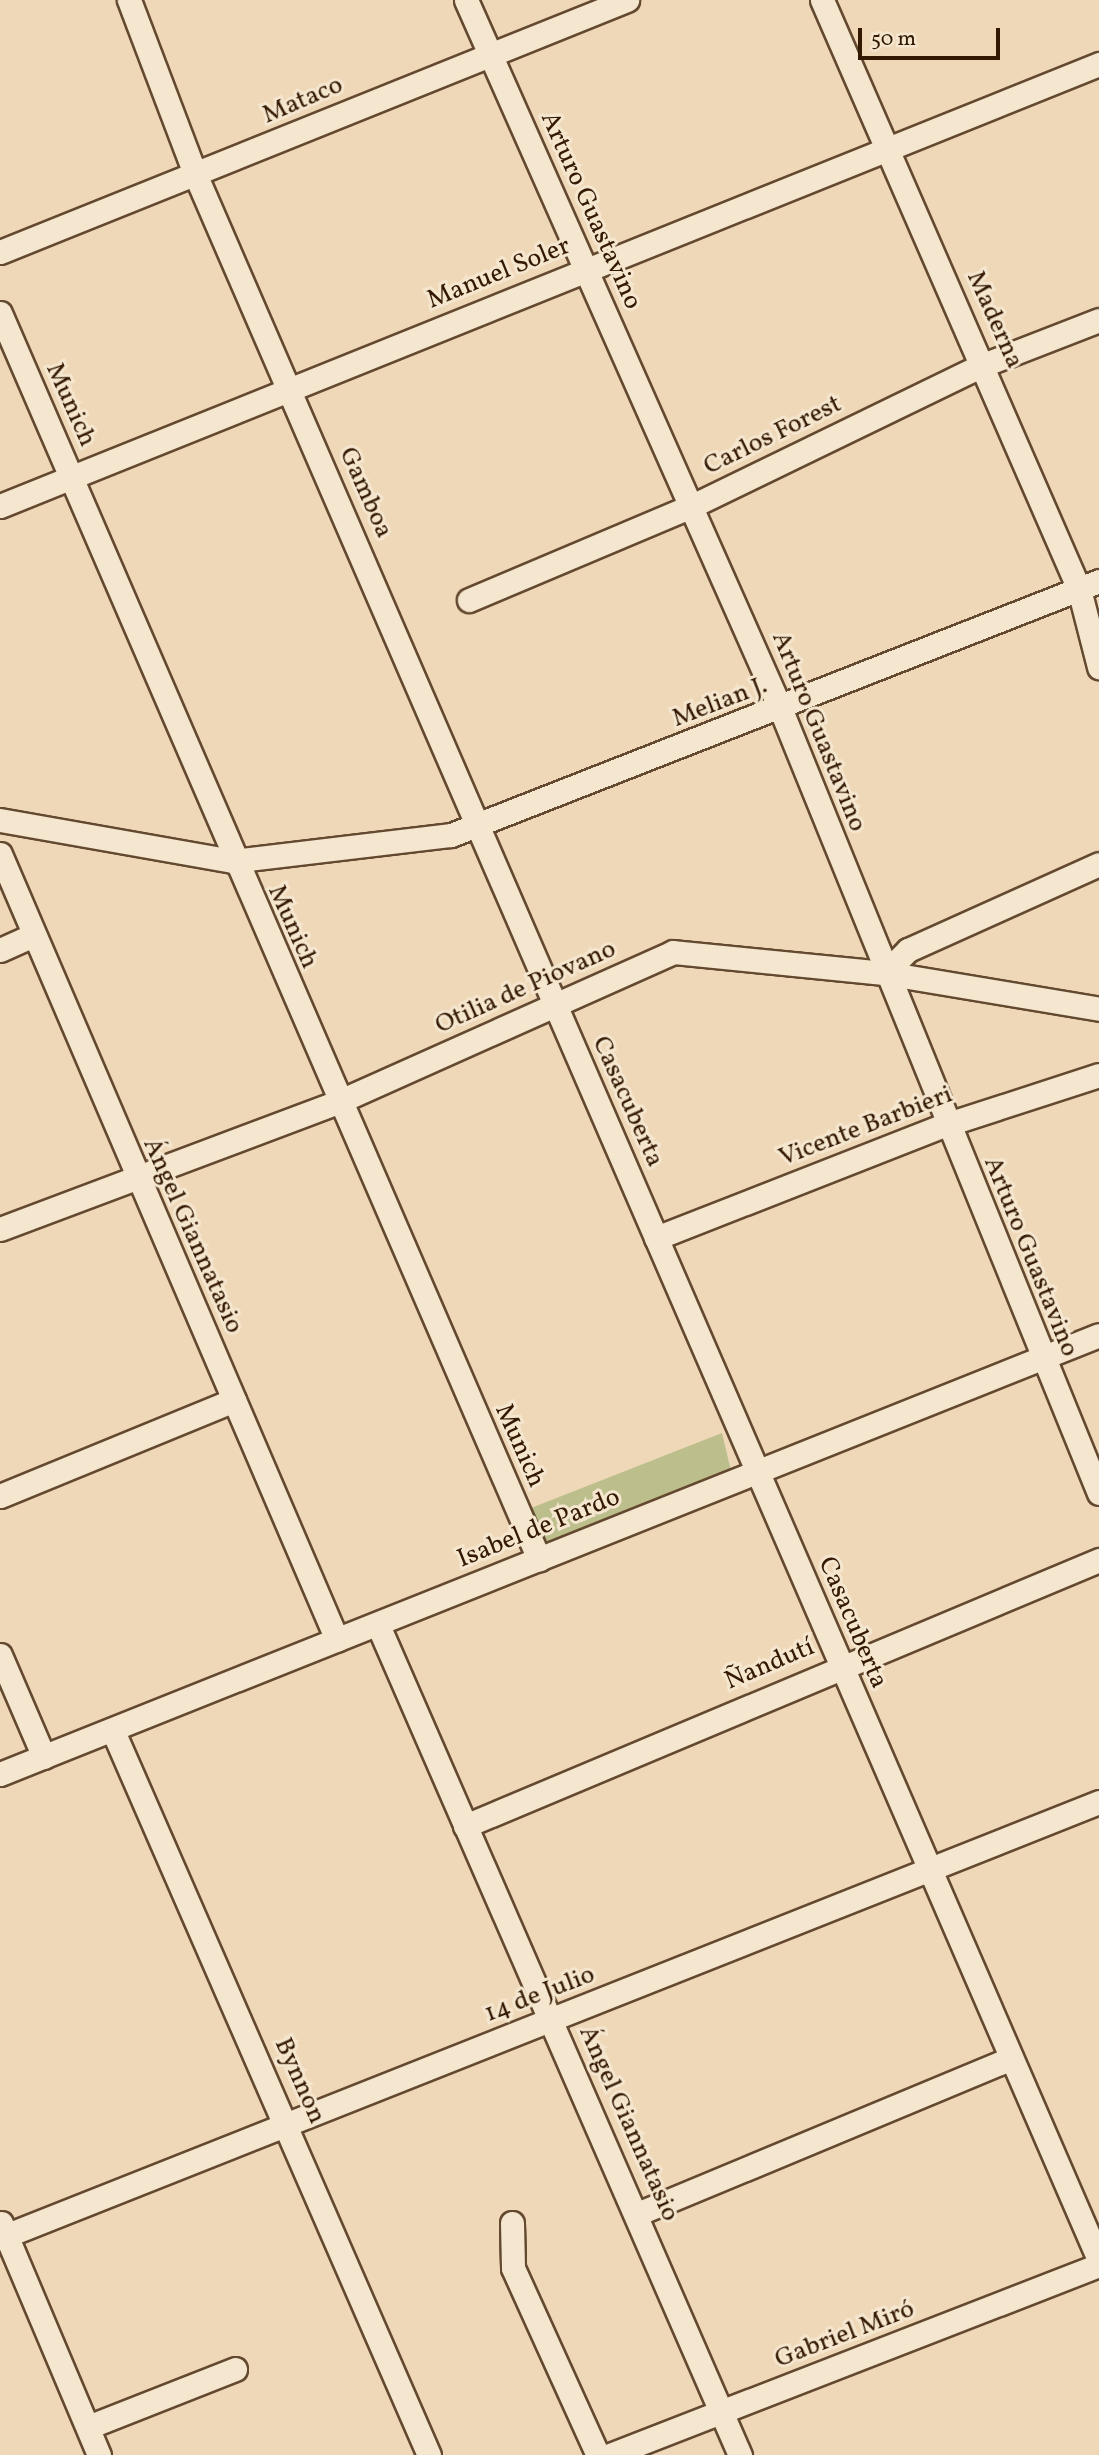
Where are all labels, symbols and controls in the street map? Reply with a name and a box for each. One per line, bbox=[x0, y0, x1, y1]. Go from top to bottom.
scale bar bbox=[861, 14, 1003, 58]
text: 50 m bbox=[871, 25, 916, 54]
street label: Mataco bbox=[258, 70, 348, 132]
street label: Arturo Guastavino bbox=[532, 107, 648, 315]
street label: Manuel Soler bbox=[423, 231, 575, 317]
street label: Maderna bbox=[959, 266, 1029, 374]
street label: Munich bbox=[38, 358, 102, 452]
street label: Carlos Forest bbox=[699, 389, 847, 483]
street label: Gamboa bbox=[331, 443, 399, 543]
street label: Arturo Guastavino bbox=[764, 627, 872, 837]
street label: Melian J. bbox=[668, 671, 772, 735]
street label: Munich bbox=[260, 880, 324, 974]
street label: Otilia de Piovano bbox=[431, 934, 621, 1042]
street label: Casacuberta bbox=[584, 1032, 670, 1172]
street label: Vicente Barbieri bbox=[775, 1080, 957, 1174]
street label: Ángel Giannatasio bbox=[135, 1133, 249, 1339]
street label: Arturo Guastavino bbox=[976, 1152, 1084, 1362]
street label: Munich bbox=[487, 1399, 551, 1493]
street label: Isabel de Pardo bbox=[453, 1482, 625, 1576]
street label: Casacuberta bbox=[810, 1553, 894, 1693]
street label: Ñandutí bbox=[721, 1632, 819, 1698]
street label: 14 de Julio bbox=[480, 1960, 600, 2030]
street label: Ángel Giannatasio bbox=[571, 2021, 685, 2227]
street label: Bynnon bbox=[266, 2033, 332, 2129]
street label: Gabriel Miró bbox=[771, 2294, 919, 2376]

